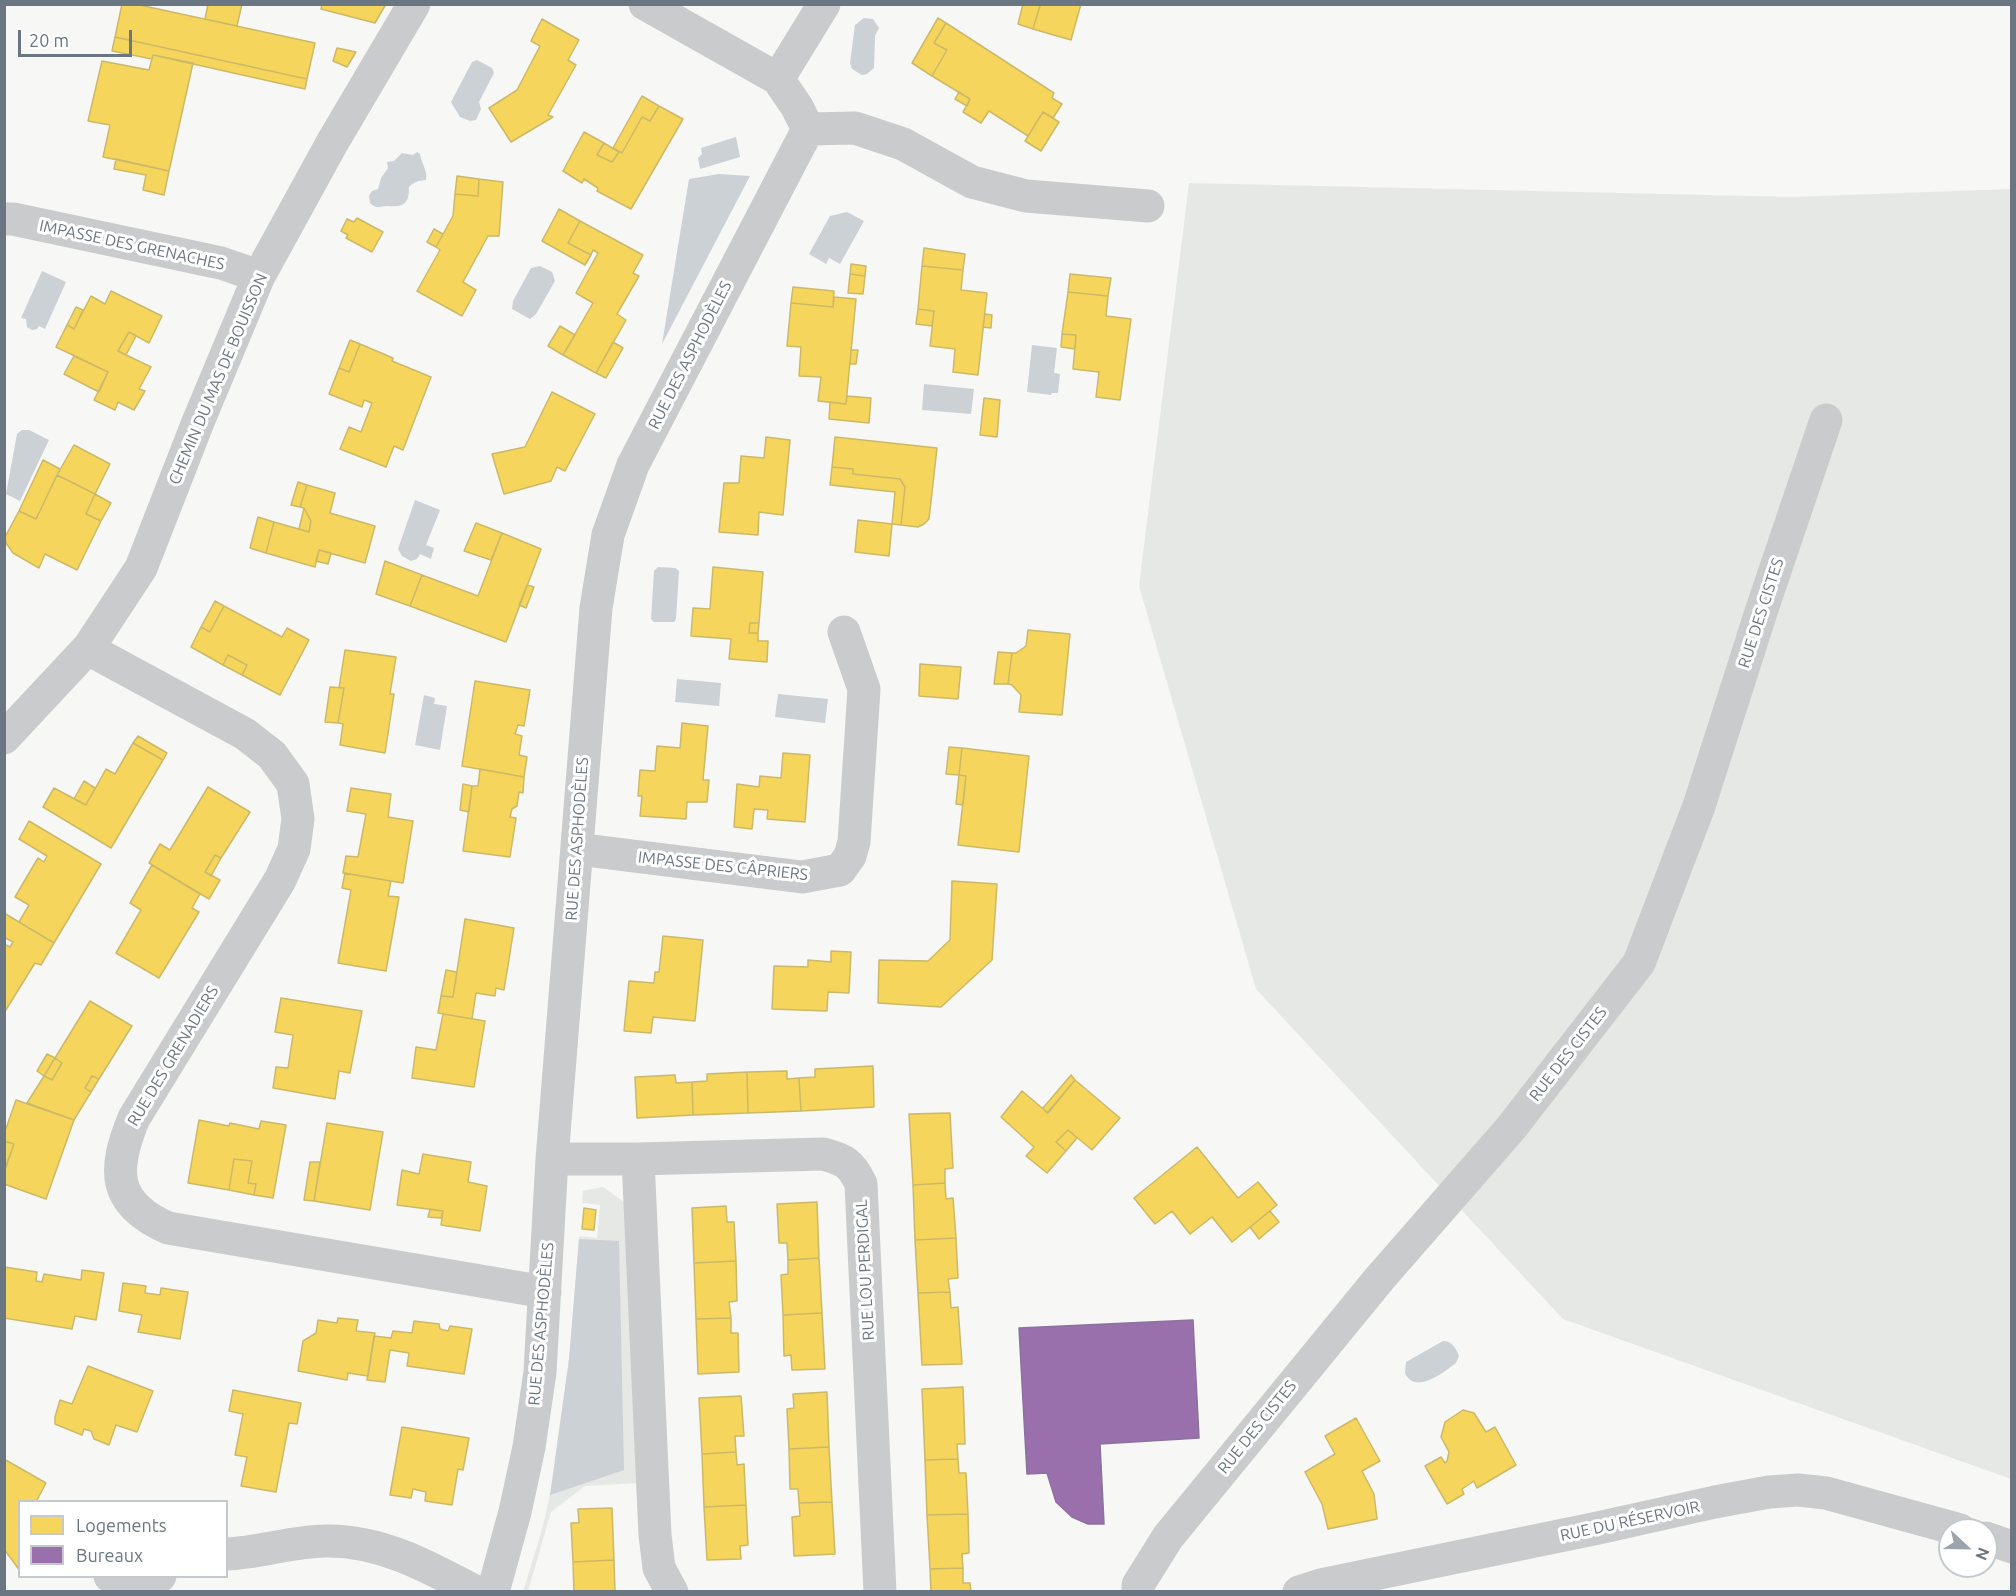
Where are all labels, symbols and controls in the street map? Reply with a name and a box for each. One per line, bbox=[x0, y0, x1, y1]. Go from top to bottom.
scale bar bbox=[21, 18, 135, 56]
text: 20 m bbox=[29, 30, 69, 50]
street label: IMPASSE DES GRENACHES bbox=[38, 216, 226, 274]
street label: CHEMIN DU MAS DE BOUISSON bbox=[165, 270, 271, 488]
street label: RUE DES ASPHODÈLES bbox=[644, 278, 736, 432]
street label: RUE DES CISTES bbox=[1734, 556, 1788, 670]
street label: RUE DES ASPHODÈLES bbox=[562, 757, 592, 921]
street label: IMPASSE DES CÂPRIERS bbox=[637, 848, 809, 884]
street label: RUE DES GRENADIERS bbox=[124, 982, 222, 1130]
street label: RUE DES CISTES bbox=[1525, 1003, 1611, 1105]
street label: RUE LOU PERDIGAL bbox=[852, 1199, 878, 1341]
street label: RUE DES ASPHODÈLES bbox=[524, 1242, 558, 1406]
street label: RUE DES CISTES bbox=[1214, 1377, 1300, 1477]
street label: RUE DU RÉSERVOIR bbox=[1558, 1497, 1702, 1545]
legend bbox=[18, 1500, 228, 1578]
text: Logements bbox=[76, 1515, 167, 1535]
north arrow bbox=[1938, 1518, 1998, 1578]
text: Bureaux bbox=[76, 1545, 143, 1565]
text: N bbox=[1972, 1545, 1993, 1563]

